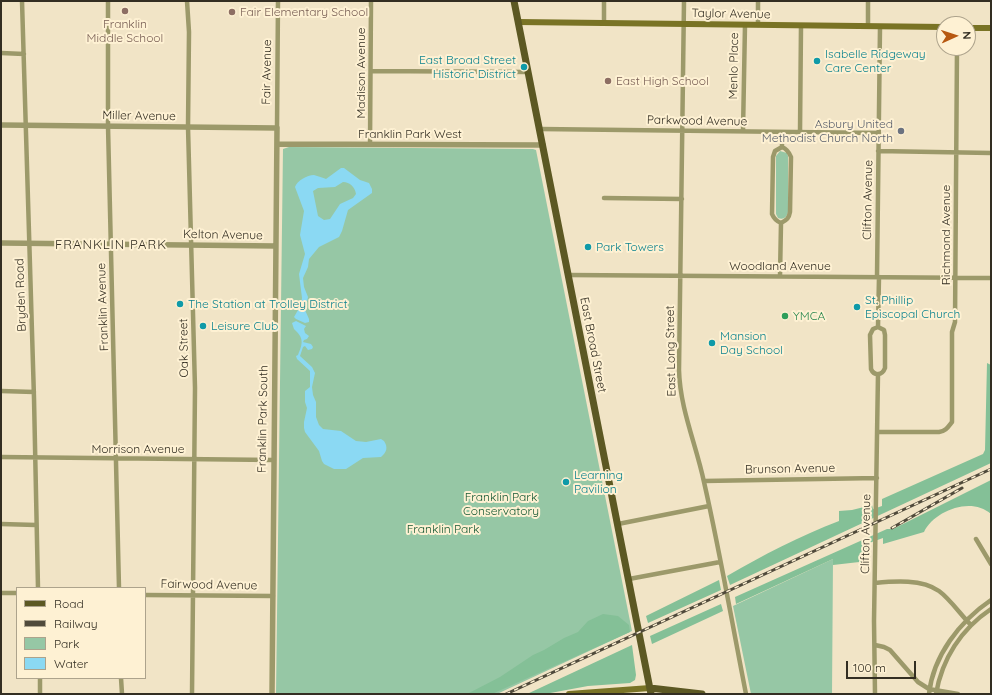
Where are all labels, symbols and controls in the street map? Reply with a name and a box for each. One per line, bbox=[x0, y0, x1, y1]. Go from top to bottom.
place label: Fair Elementary School bbox=[240, 5, 368, 19]
marker: Franklin Middle School bbox=[120, 6, 130, 16]
street label: Taylor Avenue bbox=[691, 6, 771, 22]
marker: Fair Elementary School bbox=[227, 7, 237, 17]
north arrow bbox=[936, 16, 976, 56]
place label: Franklin Middle School bbox=[87, 17, 163, 45]
street label: Madison Avenue bbox=[354, 27, 368, 119]
text: N bbox=[960, 31, 974, 40]
street label: Menlo Place bbox=[726, 32, 742, 100]
street label: Fair Avenue bbox=[259, 39, 275, 105]
place label: Isabelle Ridgeway Care Center bbox=[825, 47, 926, 75]
place label: East Broad Street Historic District bbox=[419, 53, 516, 81]
marker: Isabelle Ridgeway Care Center bbox=[812, 56, 822, 66]
marker: East Broad Street Historic District bbox=[519, 62, 529, 72]
place label: East High School bbox=[616, 74, 709, 88]
marker: East High School bbox=[603, 76, 613, 86]
street label: Miller Avenue bbox=[102, 108, 176, 124]
street label: Parkwood Avenue bbox=[647, 113, 747, 129]
place label: Asbury United Methodist Church North bbox=[762, 117, 893, 145]
marker: Asbury United Methodist Church North bbox=[896, 126, 906, 136]
street label: Franklin Park West bbox=[358, 127, 462, 141]
street label: Clifton Avenue bbox=[860, 160, 876, 240]
street label: Richmond Avenue bbox=[939, 185, 953, 285]
street label: Kelton Avenue bbox=[183, 227, 263, 243]
district label: FRANKLIN PARK bbox=[55, 237, 167, 253]
place label: Park Towers bbox=[596, 240, 664, 254]
marker: Park Towers bbox=[583, 242, 593, 252]
street label: Bryden Road bbox=[13, 258, 29, 332]
street label: Woodland Avenue bbox=[729, 259, 831, 273]
street label: Franklin Avenue bbox=[94, 263, 112, 351]
place label: St. Phillip Episcopal Church bbox=[865, 293, 960, 321]
street label: East Broad Street bbox=[577, 296, 609, 394]
place label: The Station at Trolley District bbox=[188, 297, 348, 311]
marker: The Station at Trolley District bbox=[175, 299, 185, 309]
marker: St. Phillip Episcopal Church bbox=[852, 302, 862, 312]
street label: East Long Street bbox=[663, 305, 679, 397]
place label: YMCA bbox=[793, 309, 825, 323]
marker: YMCA bbox=[780, 311, 790, 321]
street label: Oak Street bbox=[176, 318, 192, 378]
place label: Leisure Club bbox=[211, 319, 278, 333]
marker: Leisure Club bbox=[198, 321, 208, 331]
place label: Mansion Day School bbox=[720, 329, 783, 357]
marker: Mansion Day School bbox=[707, 338, 717, 348]
street label: Franklin Park South bbox=[255, 365, 271, 473]
street label: Morrison Avenue bbox=[91, 442, 185, 456]
street label: Brunson Avenue bbox=[745, 461, 835, 477]
place label: Learning Pavilion bbox=[574, 468, 623, 496]
marker: Learning Pavilion bbox=[561, 477, 571, 487]
park label: Franklin Park Conservatory bbox=[463, 490, 539, 518]
street label: Clifton Avenue bbox=[858, 494, 874, 574]
park label: Franklin Park bbox=[407, 522, 479, 536]
street label: Fairwood Avenue bbox=[161, 577, 257, 593]
legend bbox=[16, 587, 146, 679]
text: Road bbox=[54, 596, 84, 611]
text: Railway bbox=[54, 616, 98, 631]
text: Park bbox=[54, 636, 79, 651]
scale bar bbox=[848, 653, 918, 679]
text: Water bbox=[54, 656, 88, 671]
text: 100 m bbox=[853, 660, 886, 675]

